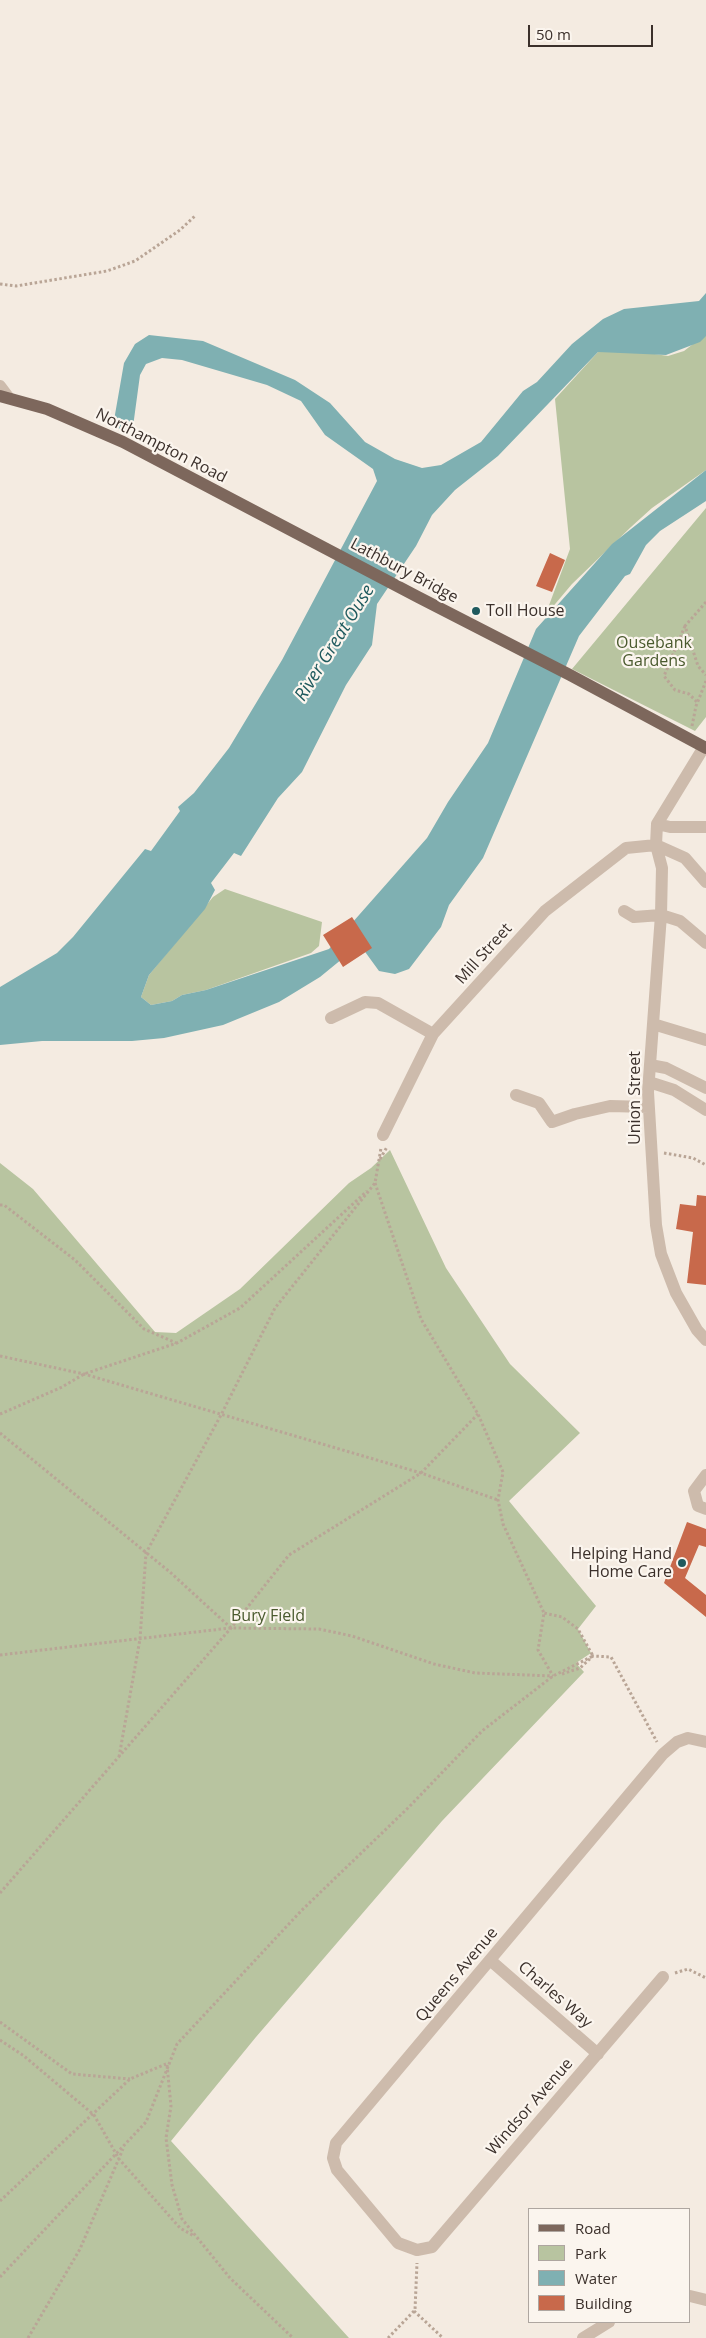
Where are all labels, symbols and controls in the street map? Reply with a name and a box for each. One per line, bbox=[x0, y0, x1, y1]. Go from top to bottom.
scale bar bbox=[531, 15, 656, 47]
text: 50 m bbox=[536, 24, 571, 44]
street label: Northampton Road bbox=[92, 405, 230, 487]
street label: Lathbury Bridge bbox=[347, 534, 461, 608]
water label: River Great Ouse bbox=[291, 581, 379, 705]
place label: Toll House bbox=[486, 601, 565, 621]
marker: Toll House bbox=[470, 605, 482, 617]
park label: Ousebank Gardens bbox=[616, 633, 692, 671]
street label: Mill Street bbox=[452, 920, 516, 988]
street label: Union Street bbox=[625, 1051, 645, 1145]
place label: Helping Hand Home Care bbox=[570, 1544, 672, 1582]
marker: Helping Hand Home Care bbox=[676, 1557, 688, 1569]
park label: Bury Field bbox=[231, 1606, 305, 1626]
street label: Queens Avenue bbox=[412, 1924, 502, 2026]
street label: Charles Way bbox=[514, 1958, 596, 2032]
street label: Windsor Avenue bbox=[483, 2055, 577, 2159]
legend bbox=[528, 2208, 691, 2323]
text: Road bbox=[575, 2218, 611, 2238]
text: Park bbox=[575, 2243, 606, 2263]
text: Water bbox=[575, 2268, 617, 2288]
text: Building bbox=[575, 2293, 632, 2313]

